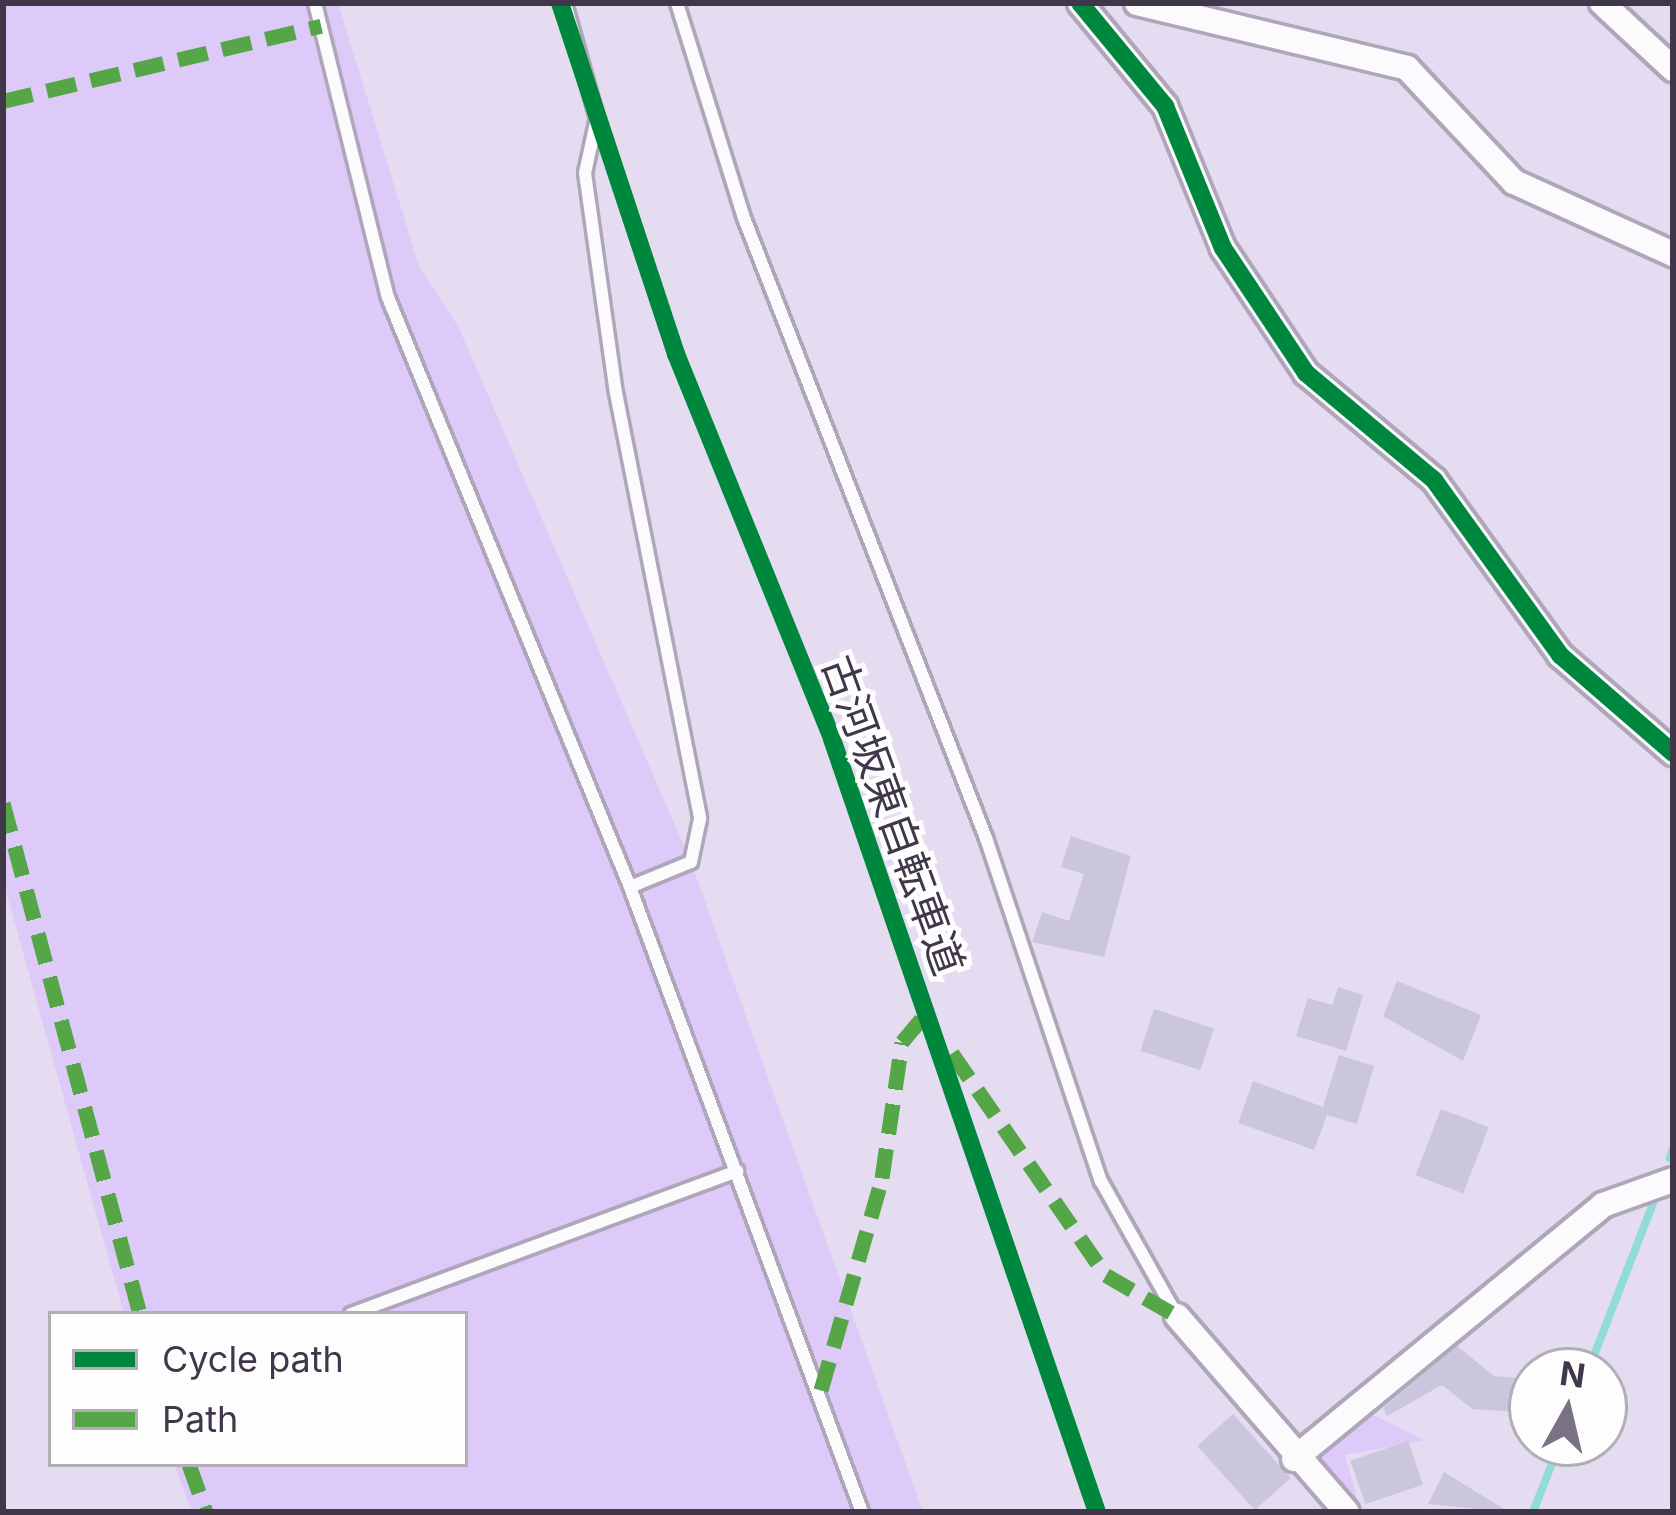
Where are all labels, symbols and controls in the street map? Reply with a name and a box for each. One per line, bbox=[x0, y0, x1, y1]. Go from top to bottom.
street label: 古河坂東自転車道 bbox=[812, 649, 974, 981]
legend bbox=[48, 1311, 468, 1467]
text: Cycle path bbox=[162, 1337, 344, 1381]
north arrow bbox=[1508, 1347, 1628, 1467]
text: N bbox=[1557, 1353, 1588, 1396]
text: Path bbox=[162, 1397, 238, 1441]

